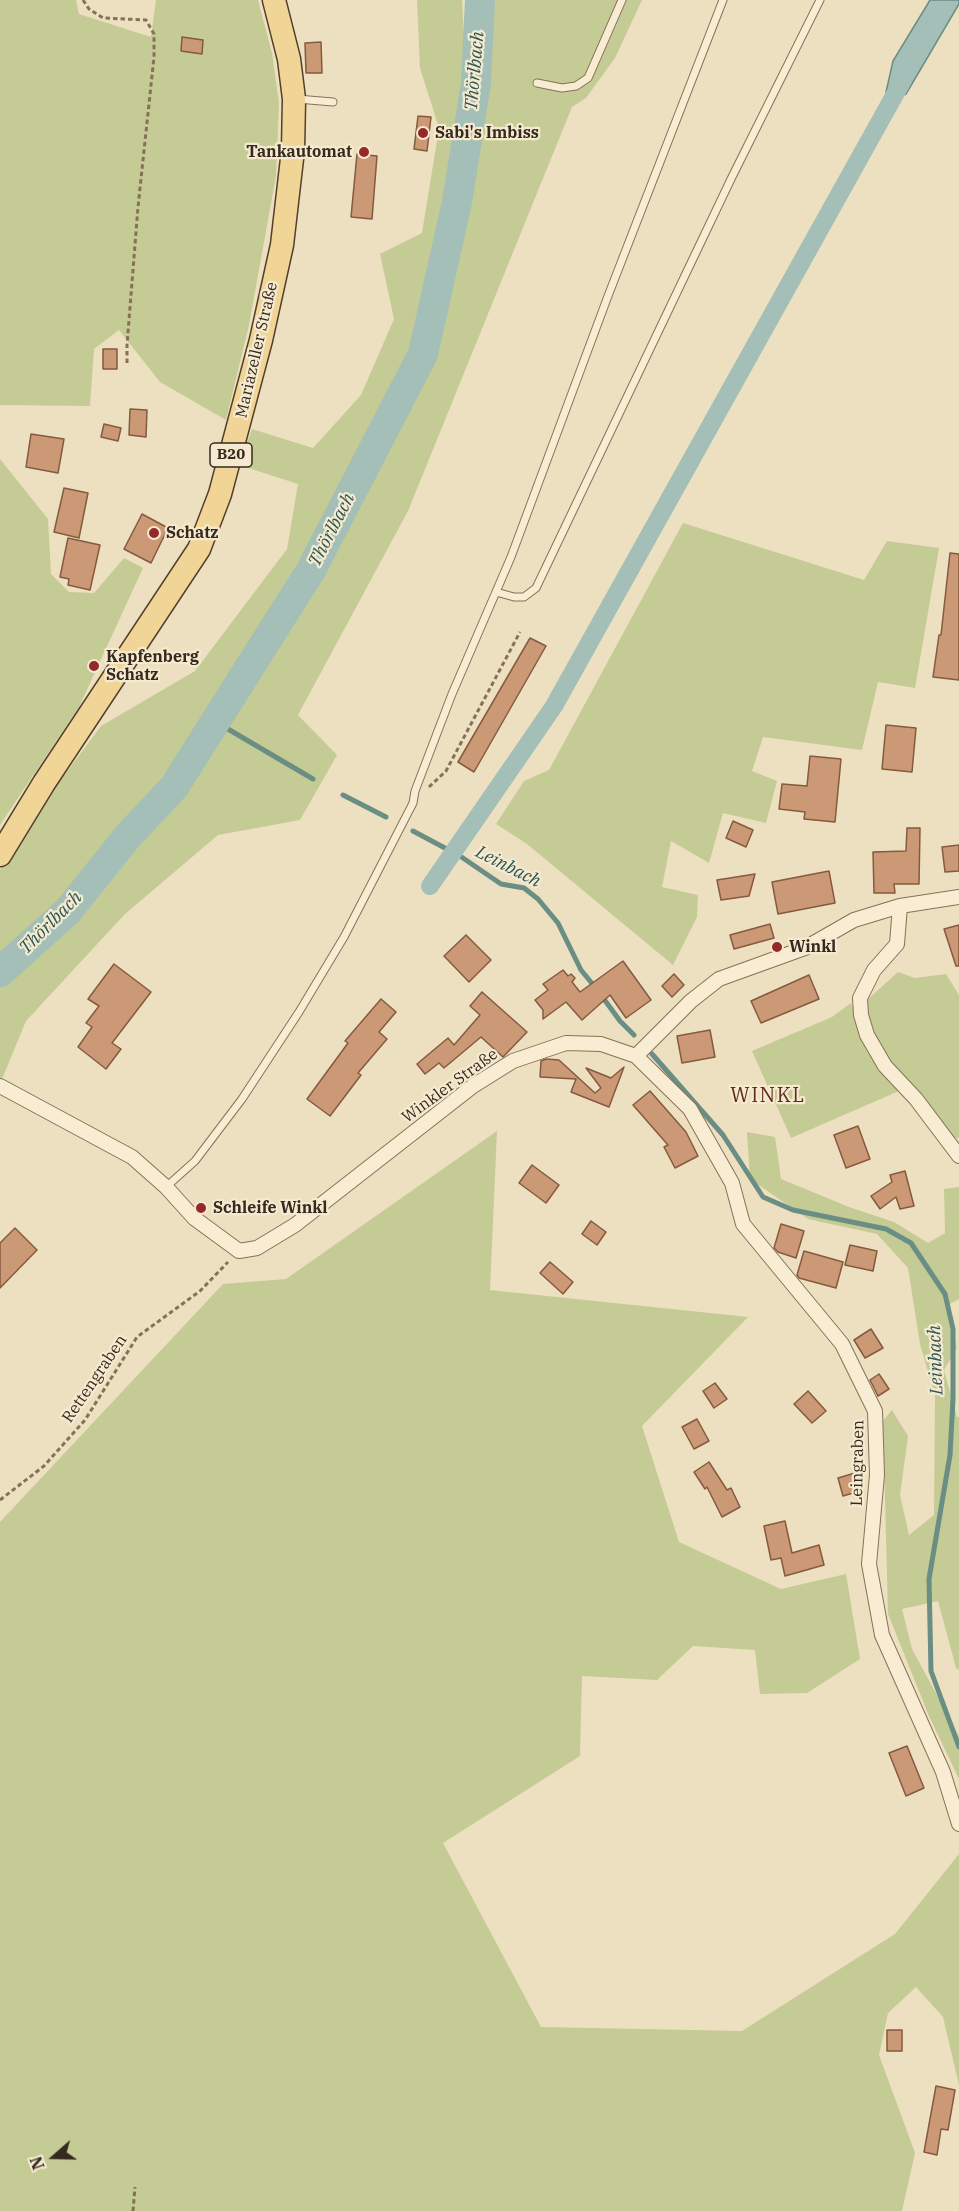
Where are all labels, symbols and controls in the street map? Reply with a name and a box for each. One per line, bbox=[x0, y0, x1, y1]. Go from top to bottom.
water label: Thörlbach bbox=[461, 30, 489, 112]
place label: Sabi's Imbiss bbox=[435, 123, 539, 143]
marker: Sabi's Imbiss bbox=[416, 126, 430, 140]
place label: Tankautomat bbox=[246, 142, 352, 162]
marker: Tankautomat bbox=[357, 145, 371, 159]
street label: Mariazeller Straße bbox=[232, 280, 282, 420]
road number: B20 bbox=[210, 443, 252, 467]
water label: Thörlbach bbox=[304, 490, 360, 570]
place label: Schatz bbox=[166, 523, 218, 543]
marker: Schatz bbox=[147, 526, 161, 540]
place label: Kapfenberg Schatz bbox=[106, 647, 199, 685]
marker: Kapfenberg Schatz bbox=[87, 659, 101, 673]
water label: Leinbach bbox=[472, 841, 544, 893]
water label: Thörlbach bbox=[15, 887, 87, 959]
place label: Winkl bbox=[789, 937, 836, 957]
marker: Winkl bbox=[770, 940, 784, 954]
street label: Winkler Straße bbox=[398, 1045, 502, 1127]
district label: WINKL bbox=[730, 1084, 806, 1108]
place label: Schleife Winkl bbox=[213, 1198, 327, 1218]
marker: Schleife Winkl bbox=[194, 1201, 208, 1215]
water label: Leinbach bbox=[924, 1325, 948, 1395]
street label: Rettengraben bbox=[59, 1331, 131, 1427]
street label: Leingraben bbox=[848, 1420, 868, 1506]
north arrow bbox=[24, 2127, 84, 2187]
text: N bbox=[26, 2154, 49, 2173]

